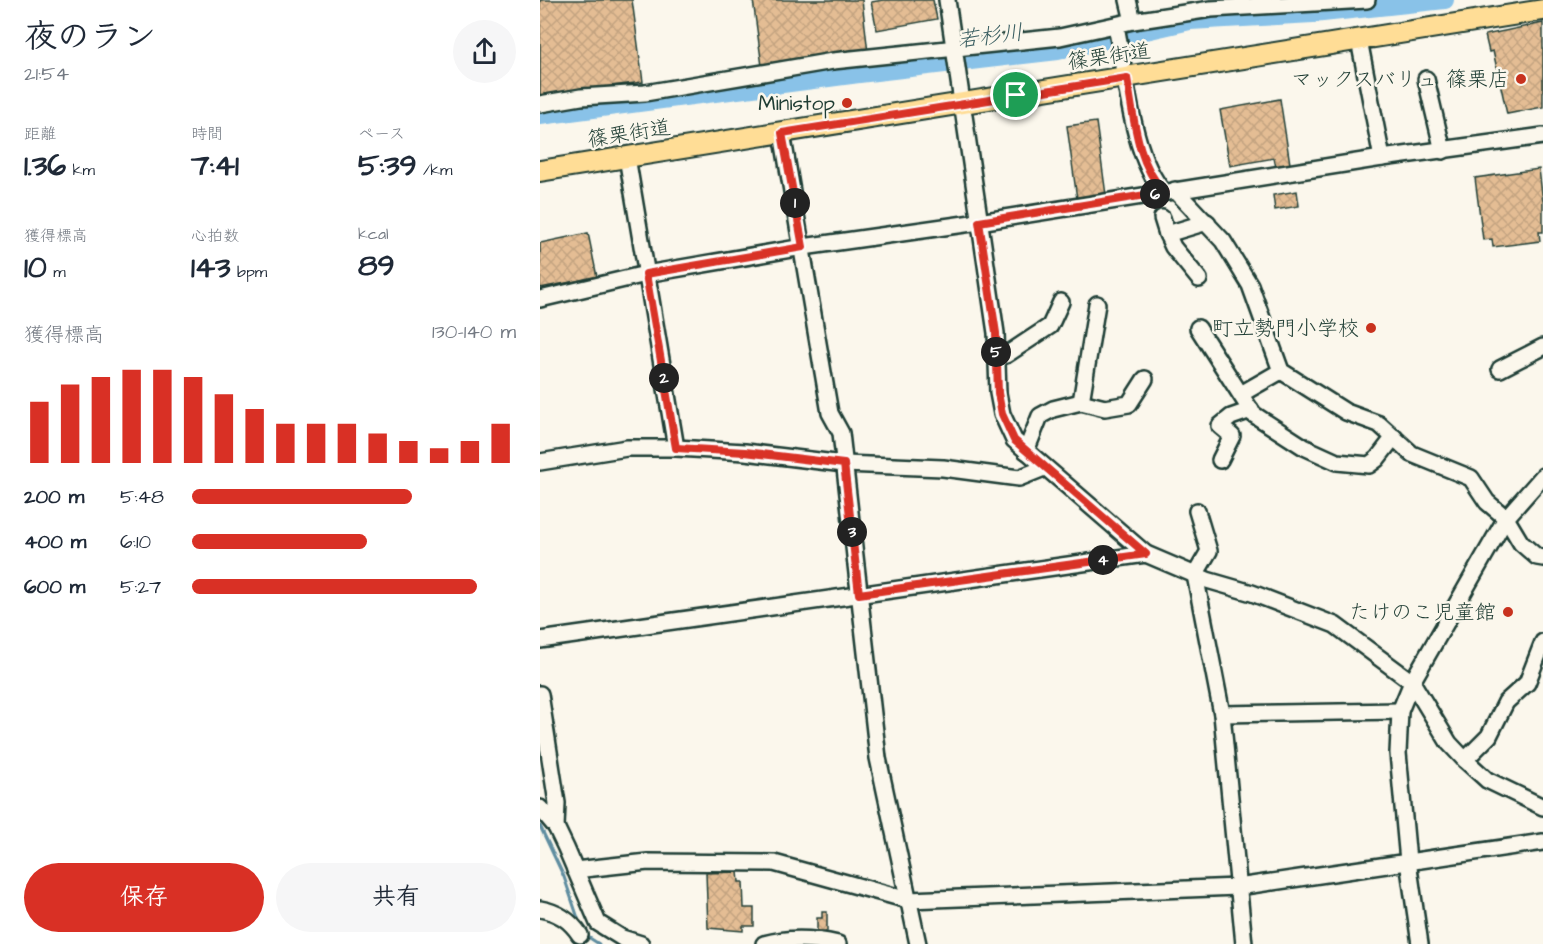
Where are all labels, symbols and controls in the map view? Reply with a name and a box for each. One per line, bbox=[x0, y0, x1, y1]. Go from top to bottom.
text: 夜のラン bbox=[24, 14, 156, 60]
water label: 若杉川 bbox=[956, 17, 1025, 56]
button: share bbox=[453, 20, 516, 83]
street label: 篠栗街道 bbox=[1065, 36, 1153, 77]
text: 21:54 bbox=[24, 60, 69, 88]
place label: マックスバリュ 篠栗店 bbox=[1291, 65, 1509, 94]
pin bbox=[990, 69, 1041, 120]
marker: マックスバリュ 篠栗店 bbox=[1514, 72, 1528, 86]
icon: arrive bbox=[999, 78, 1032, 111]
place label: Ministop bbox=[758, 89, 835, 119]
marker: Ministop bbox=[840, 96, 854, 110]
street label: 篠栗街道 bbox=[585, 113, 673, 154]
text: 距離 bbox=[24, 123, 56, 145]
text: 時間 bbox=[191, 123, 223, 145]
text: ペース bbox=[358, 123, 405, 145]
text: 1.36 bbox=[24, 145, 66, 187]
text: 7:41 bbox=[191, 145, 239, 187]
text: 5:39 bbox=[358, 145, 417, 187]
text: km bbox=[66, 159, 95, 181]
text: /km bbox=[417, 159, 453, 181]
pin: 6 bbox=[1140, 179, 1170, 209]
text: 6 bbox=[1150, 183, 1160, 205]
pin: 1 bbox=[780, 188, 810, 218]
text: 1 bbox=[794, 192, 796, 214]
text: kcal bbox=[358, 223, 389, 245]
text: 獲得標高 bbox=[24, 225, 88, 247]
text: 心拍数 bbox=[191, 225, 239, 247]
text: 89 bbox=[358, 245, 395, 287]
text: 10 bbox=[24, 247, 47, 289]
text: 143 bbox=[191, 247, 231, 289]
text: m bbox=[47, 261, 66, 283]
text: bpm bbox=[231, 261, 267, 283]
place label: 町立勢門小学校 bbox=[1212, 314, 1359, 343]
text: 130–140 m bbox=[432, 318, 516, 346]
text: 獲得標高 bbox=[24, 321, 104, 349]
marker: 町立勢門小学校 bbox=[1364, 321, 1378, 335]
pin: 5 bbox=[981, 337, 1011, 367]
text: 5 bbox=[990, 341, 1002, 363]
pin: 2 bbox=[649, 363, 679, 393]
text: 2 bbox=[659, 367, 669, 389]
text: 200 m bbox=[24, 483, 84, 511]
text: 5:48 bbox=[120, 483, 164, 511]
pin: 3 bbox=[837, 517, 867, 547]
text: 3 bbox=[848, 521, 856, 543]
text: 400 m bbox=[24, 528, 86, 556]
text: 6:10 bbox=[120, 528, 151, 556]
pin: 4 bbox=[1088, 545, 1118, 575]
text: 4 bbox=[1098, 549, 1108, 571]
text: 600 m bbox=[24, 573, 85, 601]
text: 5:27 bbox=[120, 573, 161, 601]
place label: たけのこ児童館 bbox=[1349, 598, 1496, 627]
marker: たけのこ児童館 bbox=[1501, 605, 1515, 619]
button: 保存 bbox=[24, 863, 264, 932]
button: 共有 bbox=[276, 863, 516, 932]

